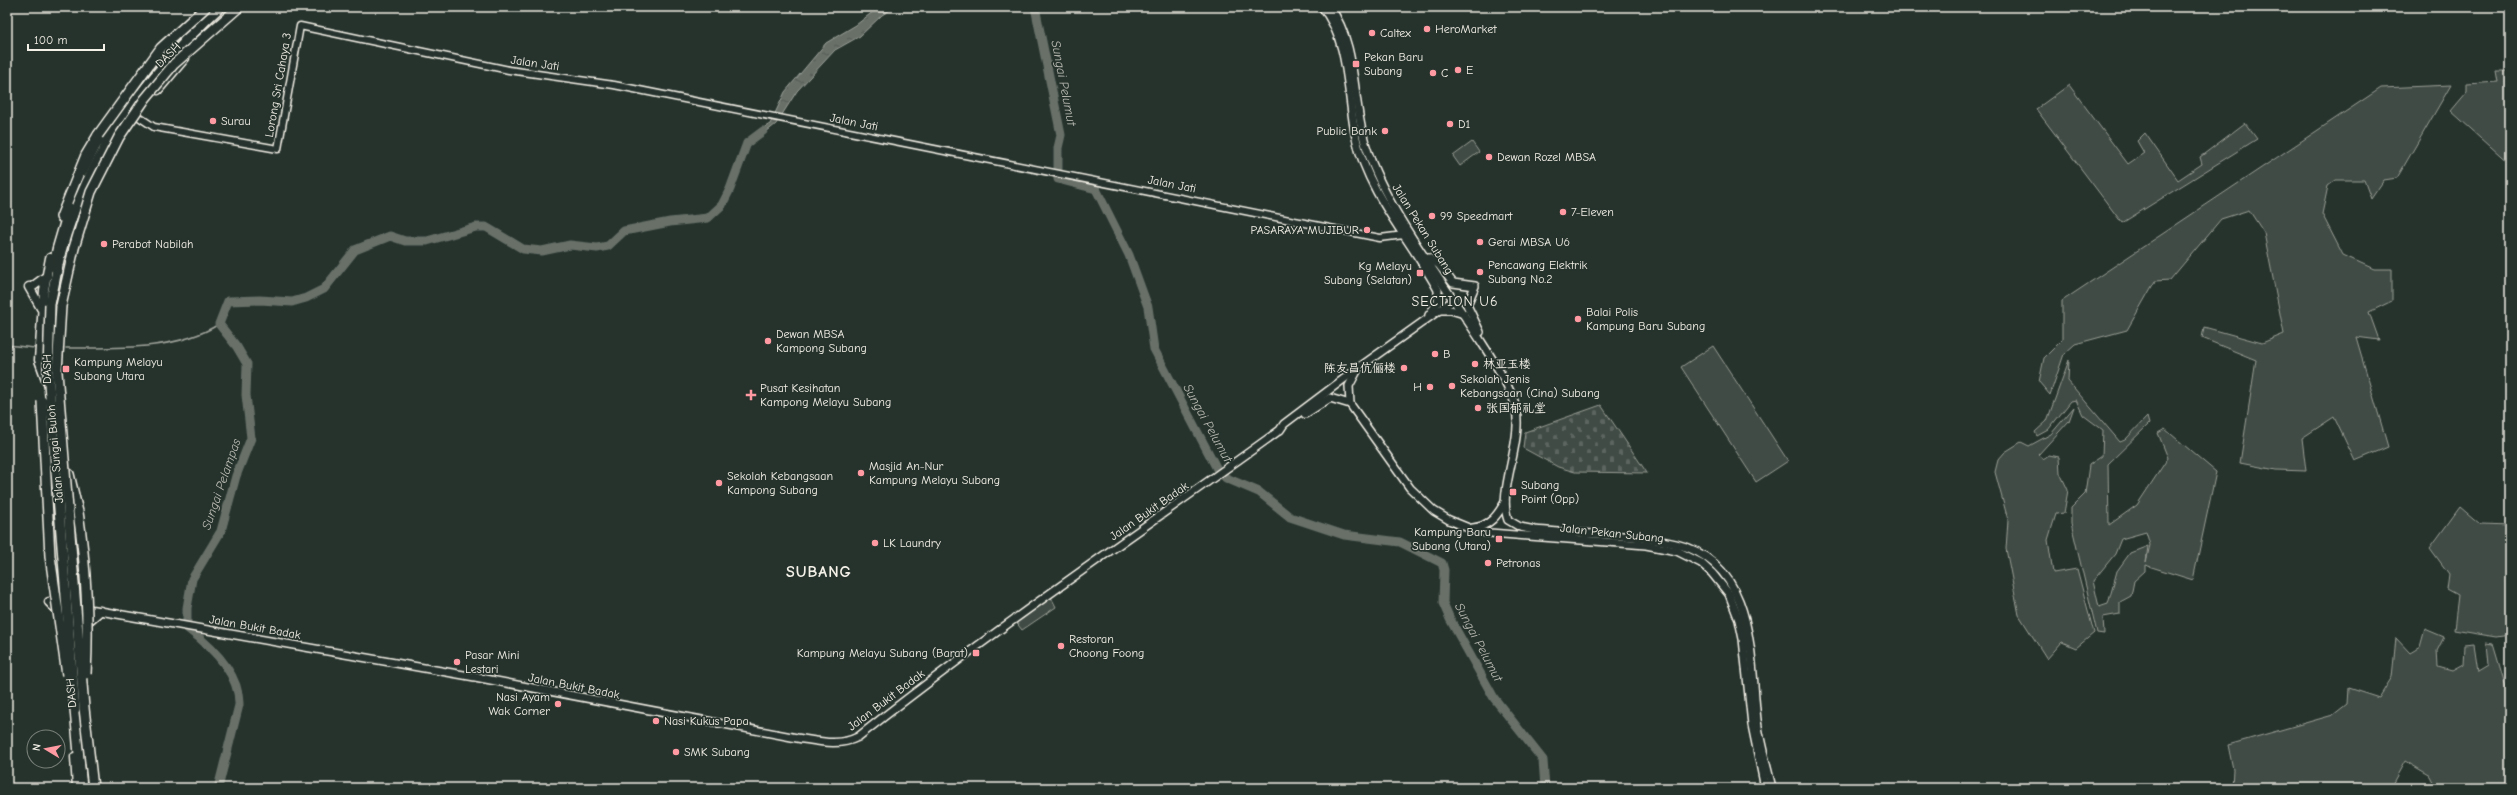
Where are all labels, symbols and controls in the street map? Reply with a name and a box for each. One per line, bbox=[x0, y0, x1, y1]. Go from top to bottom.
place label: HeroMarket bbox=[1435, 22, 1497, 36]
marker: HeroMarket bbox=[1422, 24, 1432, 34]
scale bar bbox=[28, 26, 104, 52]
place label: Caltex bbox=[1380, 26, 1411, 40]
marker: Caltex bbox=[1367, 28, 1377, 38]
street label: Lorong Sri Cahaya 3 bbox=[262, 32, 294, 138]
text: 100 m bbox=[34, 33, 67, 47]
water label: Sungai Pelumut bbox=[1048, 39, 1080, 128]
street label: DASH bbox=[153, 40, 183, 70]
place label: Pekan Baru Subang bbox=[1364, 50, 1423, 78]
street label: Jalan Jati bbox=[510, 53, 560, 73]
marker: Pekan Baru Subang bbox=[1351, 59, 1361, 69]
place label: E bbox=[1466, 63, 1473, 77]
marker: E bbox=[1453, 65, 1463, 75]
place label: C bbox=[1441, 66, 1448, 80]
marker: C bbox=[1428, 68, 1438, 78]
street label: Jalan Jati bbox=[829, 110, 879, 134]
place label: Surau bbox=[221, 114, 251, 128]
marker: Surau bbox=[208, 116, 218, 126]
place label: D1 bbox=[1458, 117, 1471, 131]
marker: D1 bbox=[1445, 119, 1455, 129]
place label: Public Bank bbox=[1317, 124, 1377, 138]
marker: Public Bank bbox=[1380, 126, 1390, 136]
place label: Dewan Rozel MBSA bbox=[1497, 150, 1596, 164]
marker: Dewan Rozel MBSA bbox=[1484, 152, 1494, 162]
street label: Jalan Jati bbox=[1147, 172, 1197, 196]
street label: Jalan Pekan Subang bbox=[1389, 181, 1457, 277]
place label: 7-Eleven bbox=[1571, 205, 1614, 219]
marker: 7-Eleven bbox=[1558, 207, 1568, 217]
place label: 99 Speedmart bbox=[1440, 209, 1513, 223]
marker: 99 Speedmart bbox=[1427, 211, 1437, 221]
place label: PASARAYA MUJIBUR bbox=[1250, 223, 1359, 237]
marker: PASARAYA MUJIBUR bbox=[1362, 225, 1372, 235]
place label: Gerai MBSA U6 bbox=[1488, 235, 1570, 249]
place label: Perabot Nabilah bbox=[112, 237, 194, 251]
marker: Gerai MBSA U6 bbox=[1475, 237, 1485, 247]
marker: Perabot Nabilah bbox=[99, 239, 109, 249]
place label: Pencawang Elektrik Subang No.2 bbox=[1488, 258, 1588, 286]
place label: Kg Melayu Subang (Selatan) bbox=[1324, 259, 1412, 287]
marker: Pencawang Elektrik Subang No.2 bbox=[1475, 267, 1485, 277]
marker: Kg Melayu Subang (Selatan) bbox=[1415, 268, 1425, 278]
district label: SECTION U6 bbox=[1411, 293, 1499, 310]
place label: Balai Polis Kampung Baru Subang bbox=[1586, 305, 1705, 333]
marker: Balai Polis Kampung Baru Subang bbox=[1573, 314, 1583, 324]
place label: Dewan MBSA Kampong Subang bbox=[776, 327, 867, 355]
marker: Dewan MBSA Kampong Subang bbox=[763, 336, 773, 346]
place label: B bbox=[1443, 347, 1450, 361]
marker: B bbox=[1430, 349, 1440, 359]
street label: DASH bbox=[40, 354, 54, 384]
place label: Kampung Melayu Subang Utara bbox=[74, 355, 163, 383]
place label: 林亚玉楼 bbox=[1483, 357, 1531, 371]
marker: 林亚玉楼 bbox=[1470, 359, 1480, 369]
place label: 陈友昌伉俪楼 bbox=[1324, 361, 1396, 375]
marker: 陈友昌伉俪楼 bbox=[1399, 363, 1409, 373]
marker: Kampung Melayu Subang Utara bbox=[61, 364, 71, 374]
place label: Sekolah Jenis Kebangsaan (Cina) Subang bbox=[1460, 372, 1600, 400]
place label: H bbox=[1413, 380, 1422, 394]
place label: Pusat Kesihatan Kampong Melayu Subang bbox=[760, 381, 891, 409]
water label: Sungai Pelumut bbox=[1180, 381, 1236, 465]
marker: Sekolah Jenis Kebangsaan (Cina) Subang bbox=[1447, 381, 1457, 391]
marker: H bbox=[1425, 382, 1435, 392]
marker: Pusat Kesihatan Kampong Melayu Subang bbox=[745, 389, 757, 401]
place label: 张国郁礼堂 bbox=[1486, 401, 1546, 415]
marker: 张国郁礼堂 bbox=[1473, 403, 1483, 413]
street label: Jalan Sungai Buloh bbox=[44, 404, 66, 504]
water label: Sungai Pelampas bbox=[198, 436, 244, 531]
place label: Masjid An-Nur Kampung Melayu Subang bbox=[869, 459, 1000, 487]
marker: Masjid An-Nur Kampung Melayu Subang bbox=[856, 468, 866, 478]
place label: Sekolah Kebangsaan Kampong Subang bbox=[727, 469, 833, 497]
marker: Sekolah Kebangsaan Kampong Subang bbox=[714, 478, 724, 488]
place label: Subang Point (Opp) bbox=[1521, 478, 1579, 506]
street label: Jalan Bukit Badak bbox=[1107, 479, 1191, 543]
marker: Subang Point (Opp) bbox=[1508, 487, 1518, 497]
street label: Jalan Pekan Subang bbox=[1559, 521, 1665, 545]
place label: Kampung Baru Subang (Utara) bbox=[1412, 525, 1491, 553]
marker: Kampung Baru Subang (Utara) bbox=[1494, 534, 1504, 544]
place label: LK Laundry bbox=[883, 536, 942, 550]
marker: LK Laundry bbox=[870, 538, 880, 548]
place label: Petronas bbox=[1496, 556, 1540, 570]
marker: Petronas bbox=[1483, 558, 1493, 568]
district label: SUBANG bbox=[786, 563, 852, 581]
water label: Sungai Pelumut bbox=[1452, 600, 1506, 685]
street label: Jalan Bukit Badak bbox=[208, 612, 302, 642]
place label: Restoran Choong Foong bbox=[1069, 632, 1144, 660]
marker: Restoran Choong Foong bbox=[1056, 641, 1066, 651]
place label: Kampung Melayu Subang (Barat) bbox=[797, 646, 968, 660]
place label: Pasar Mini Lestari bbox=[465, 648, 519, 676]
marker: Kampung Melayu Subang (Barat) bbox=[971, 648, 981, 658]
marker: Pasar Mini Lestari bbox=[452, 657, 462, 667]
street label: Jalan Bukit Badak bbox=[845, 666, 927, 733]
street label: Jalan Bukit Badak bbox=[527, 670, 621, 702]
street label: DASH bbox=[63, 678, 79, 708]
place label: Nasi Ayam Wak Corner bbox=[489, 690, 550, 718]
marker: Nasi Ayam Wak Corner bbox=[553, 699, 563, 709]
place label: Nasi Kukus Papa bbox=[664, 714, 749, 728]
marker: Nasi Kukus Papa bbox=[651, 716, 661, 726]
north arrow bbox=[26, 729, 66, 769]
text: N bbox=[30, 743, 44, 752]
place label: SMK Subang bbox=[684, 745, 750, 759]
marker: SMK Subang bbox=[671, 747, 681, 757]

